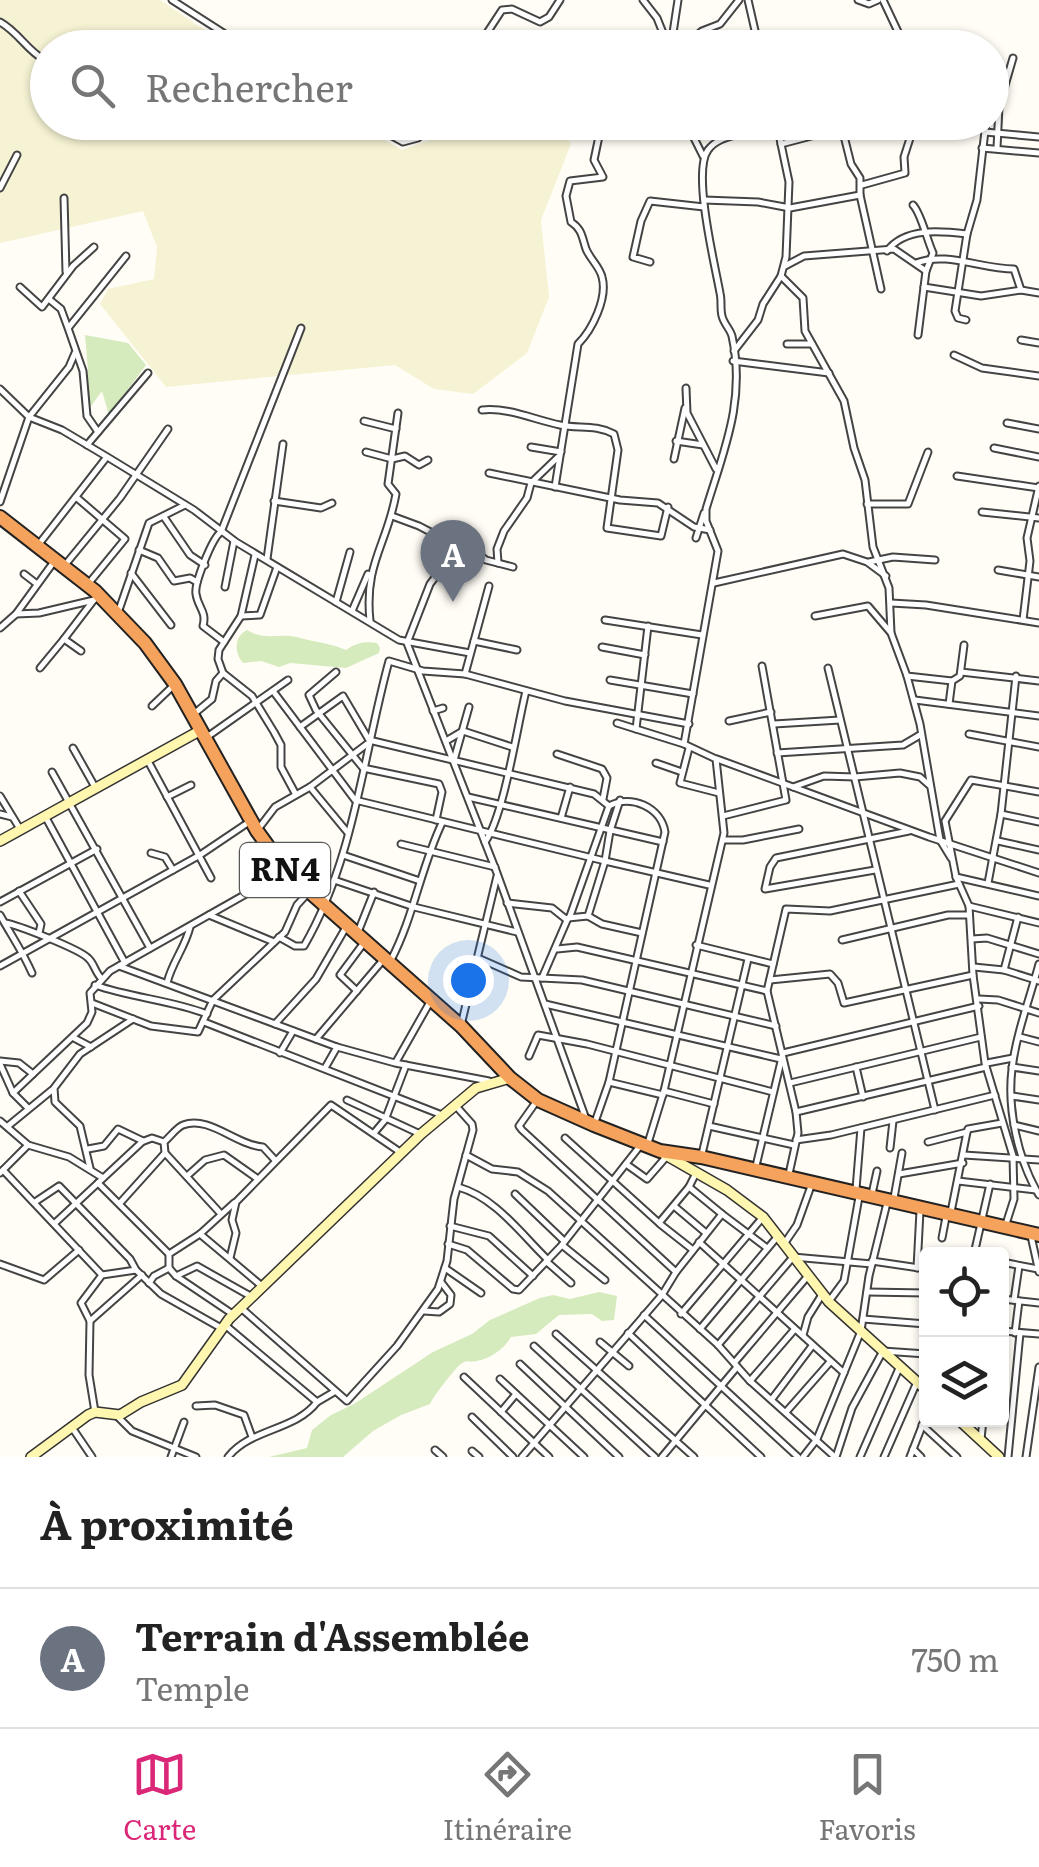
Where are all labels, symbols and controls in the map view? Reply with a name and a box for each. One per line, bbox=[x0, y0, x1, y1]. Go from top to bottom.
search box bbox=[30, 30, 1009, 140]
text: Rechercher bbox=[145, 57, 353, 114]
icon: search bbox=[65, 58, 120, 113]
pin: A bbox=[420, 520, 486, 602]
road number: RN4 bbox=[240, 843, 330, 897]
your location bbox=[443, 955, 494, 1006]
map controls bbox=[919, 1247, 1009, 1427]
button: locate bbox=[919, 1247, 1009, 1337]
button: layers bbox=[919, 1337, 1009, 1427]
text: À proximité bbox=[40, 1491, 294, 1553]
text: Terrain d'Assemblée bbox=[135, 1606, 530, 1663]
text: A bbox=[60, 1634, 85, 1682]
text: 750 m bbox=[911, 1634, 999, 1682]
text: Temple bbox=[135, 1663, 250, 1711]
tab: Carte bbox=[123, 1747, 196, 1849]
tab: Itinéraire bbox=[443, 1747, 572, 1849]
tab: Favoris bbox=[818, 1747, 916, 1849]

